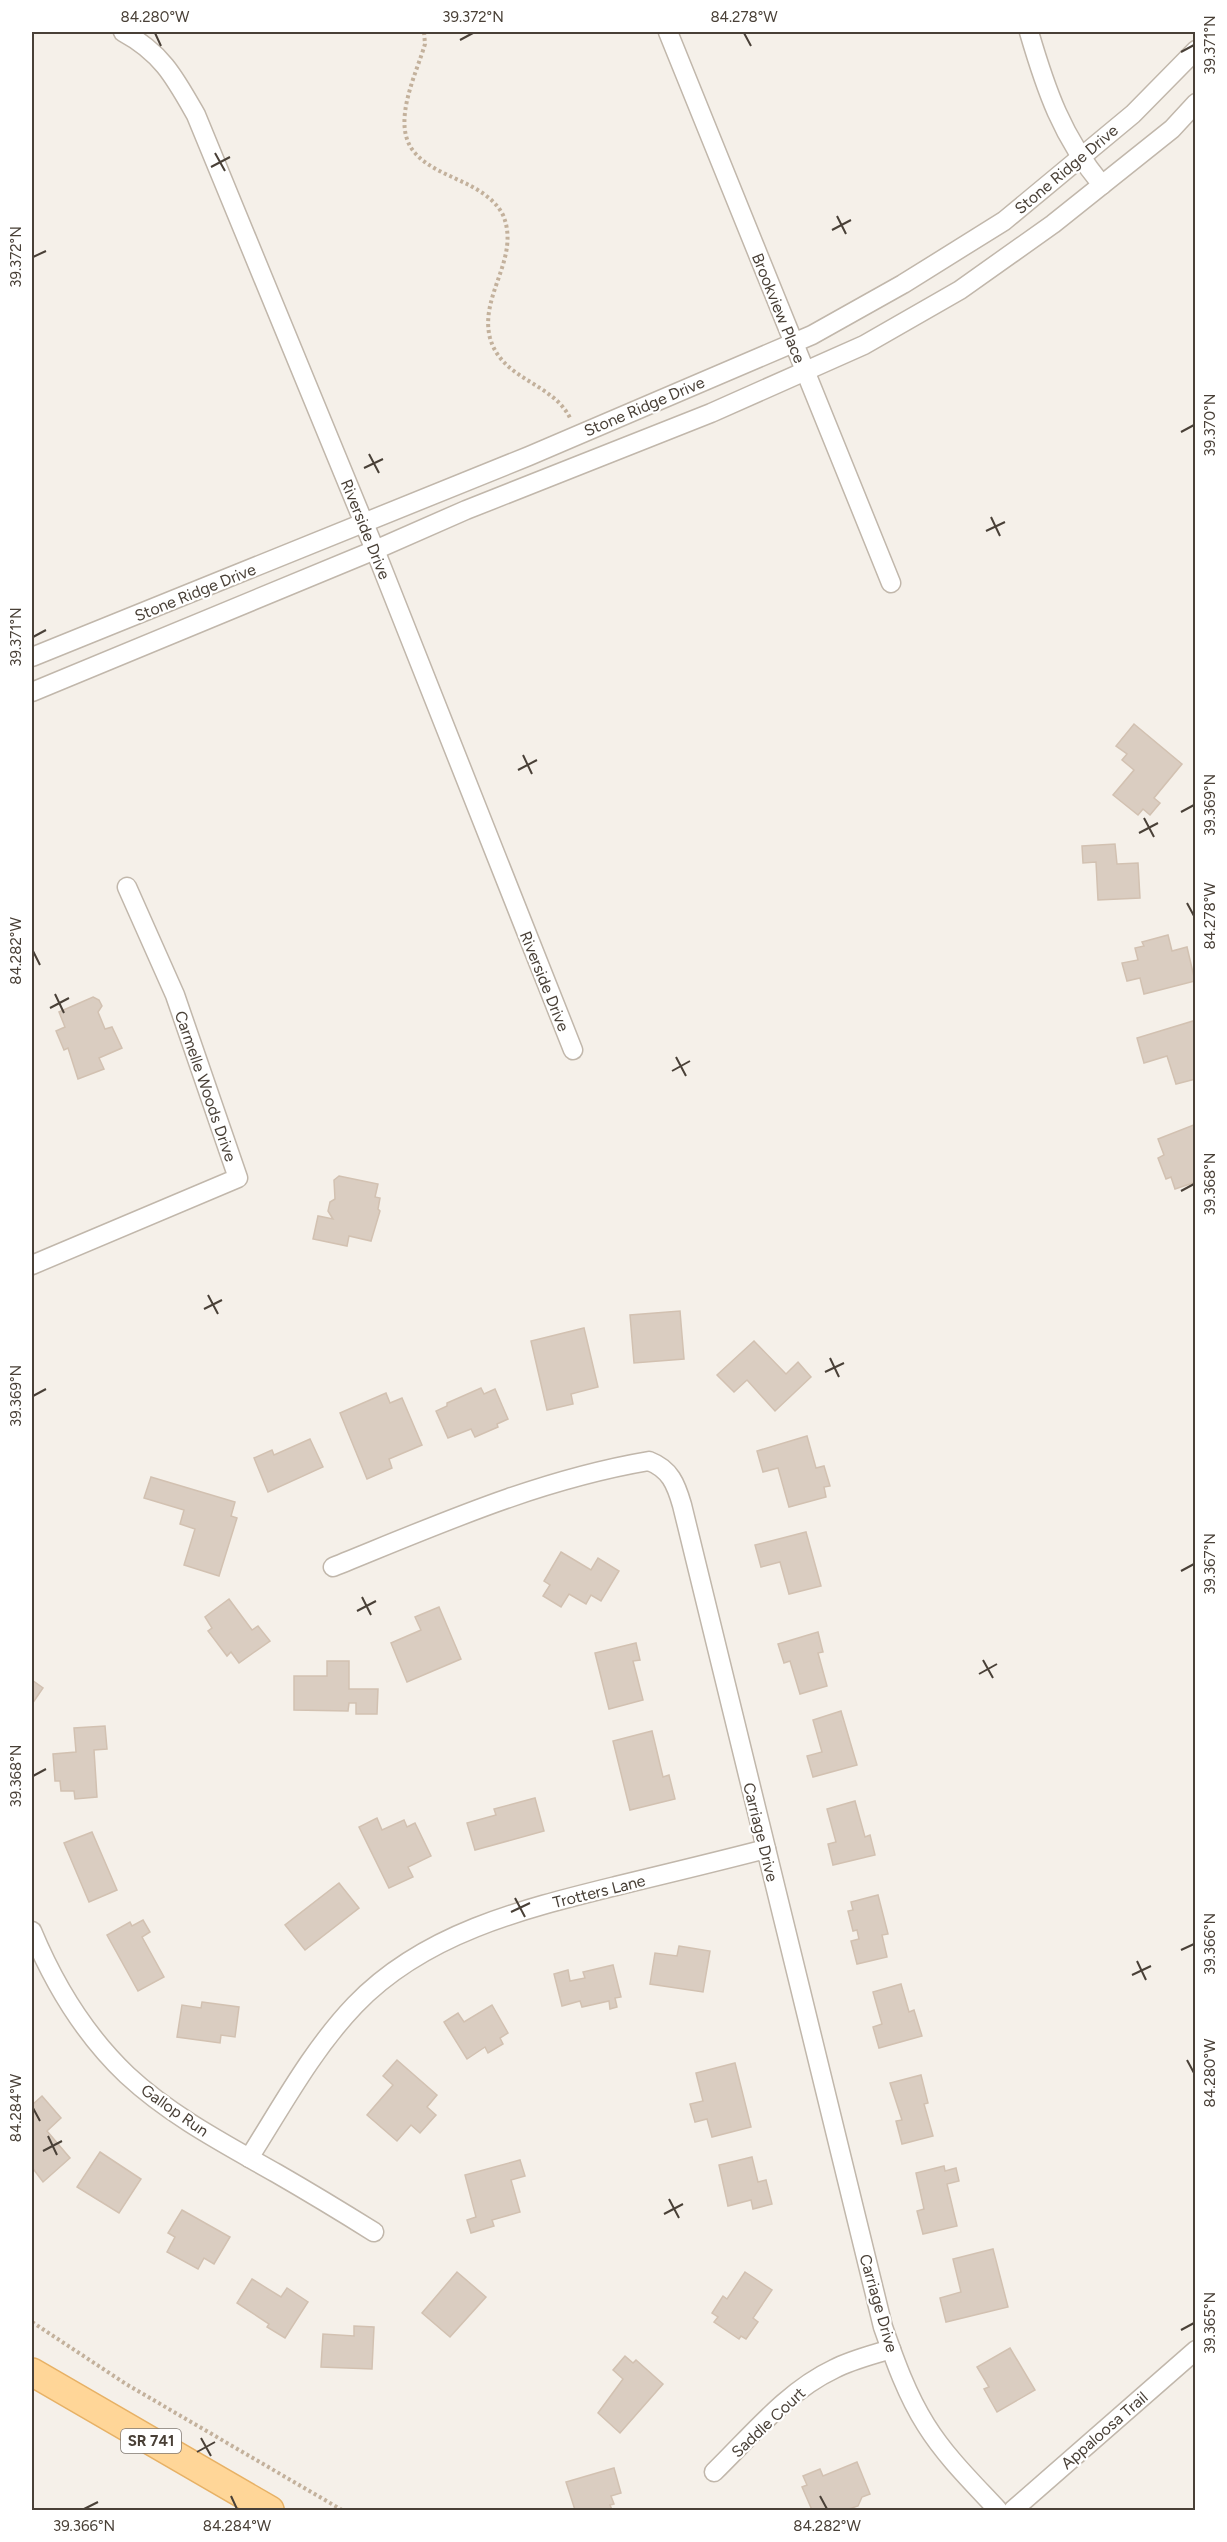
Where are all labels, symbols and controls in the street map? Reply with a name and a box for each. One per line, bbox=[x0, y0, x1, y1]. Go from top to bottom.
text: 84.280°W bbox=[121, 8, 190, 26]
text: 39.372°N bbox=[442, 8, 504, 26]
text: 84.278°W bbox=[710, 8, 778, 26]
text: 39.371°N bbox=[1201, 15, 1219, 75]
street label: Stone Ridge Drive bbox=[1011, 121, 1122, 218]
text: 39.372°N bbox=[7, 226, 25, 288]
street label: Brookview Place bbox=[748, 250, 809, 366]
street label: Stone Ridge Drive bbox=[581, 372, 707, 440]
text: 39.370°N bbox=[1201, 394, 1219, 456]
street label: Riverside Drive bbox=[337, 476, 394, 582]
street label: Stone Ridge Drive bbox=[132, 559, 259, 625]
text: 39.371°N bbox=[7, 607, 25, 667]
text: 39.369°N bbox=[1201, 774, 1219, 836]
text: 84.278°W bbox=[1201, 882, 1219, 950]
text: 84.282°W bbox=[7, 917, 25, 985]
street label: Riverside Drive bbox=[516, 928, 573, 1034]
street label: Carmelle Woods Drive bbox=[171, 1008, 240, 1164]
text: 39.368°N bbox=[1201, 1153, 1219, 1215]
text: 39.369°N bbox=[7, 1365, 25, 1427]
text: 39.367°N bbox=[1201, 1533, 1219, 1595]
text: 39.368°N bbox=[7, 1745, 25, 1807]
street label: Carriage Drive bbox=[739, 1781, 782, 1884]
street label: Trotters Lane bbox=[551, 1871, 648, 1912]
text: 39.366°N bbox=[1201, 1913, 1219, 1975]
text: 84.280°W bbox=[1201, 2038, 1219, 2107]
text: 84.284°W bbox=[7, 2073, 25, 2142]
street label: Gallop Run bbox=[137, 2080, 212, 2141]
street label: Carriage Drive bbox=[855, 2252, 902, 2355]
text: 39.365°N bbox=[1201, 2292, 1219, 2354]
street label: Saddle Court bbox=[727, 2383, 809, 2461]
street label: Appaloosa Trail bbox=[1057, 2388, 1151, 2473]
road number: SR 741 bbox=[121, 2429, 181, 2453]
text: 39.366°N bbox=[53, 2517, 115, 2535]
text: 84.284°W bbox=[203, 2517, 272, 2535]
text: 84.282°W bbox=[793, 2517, 861, 2535]

